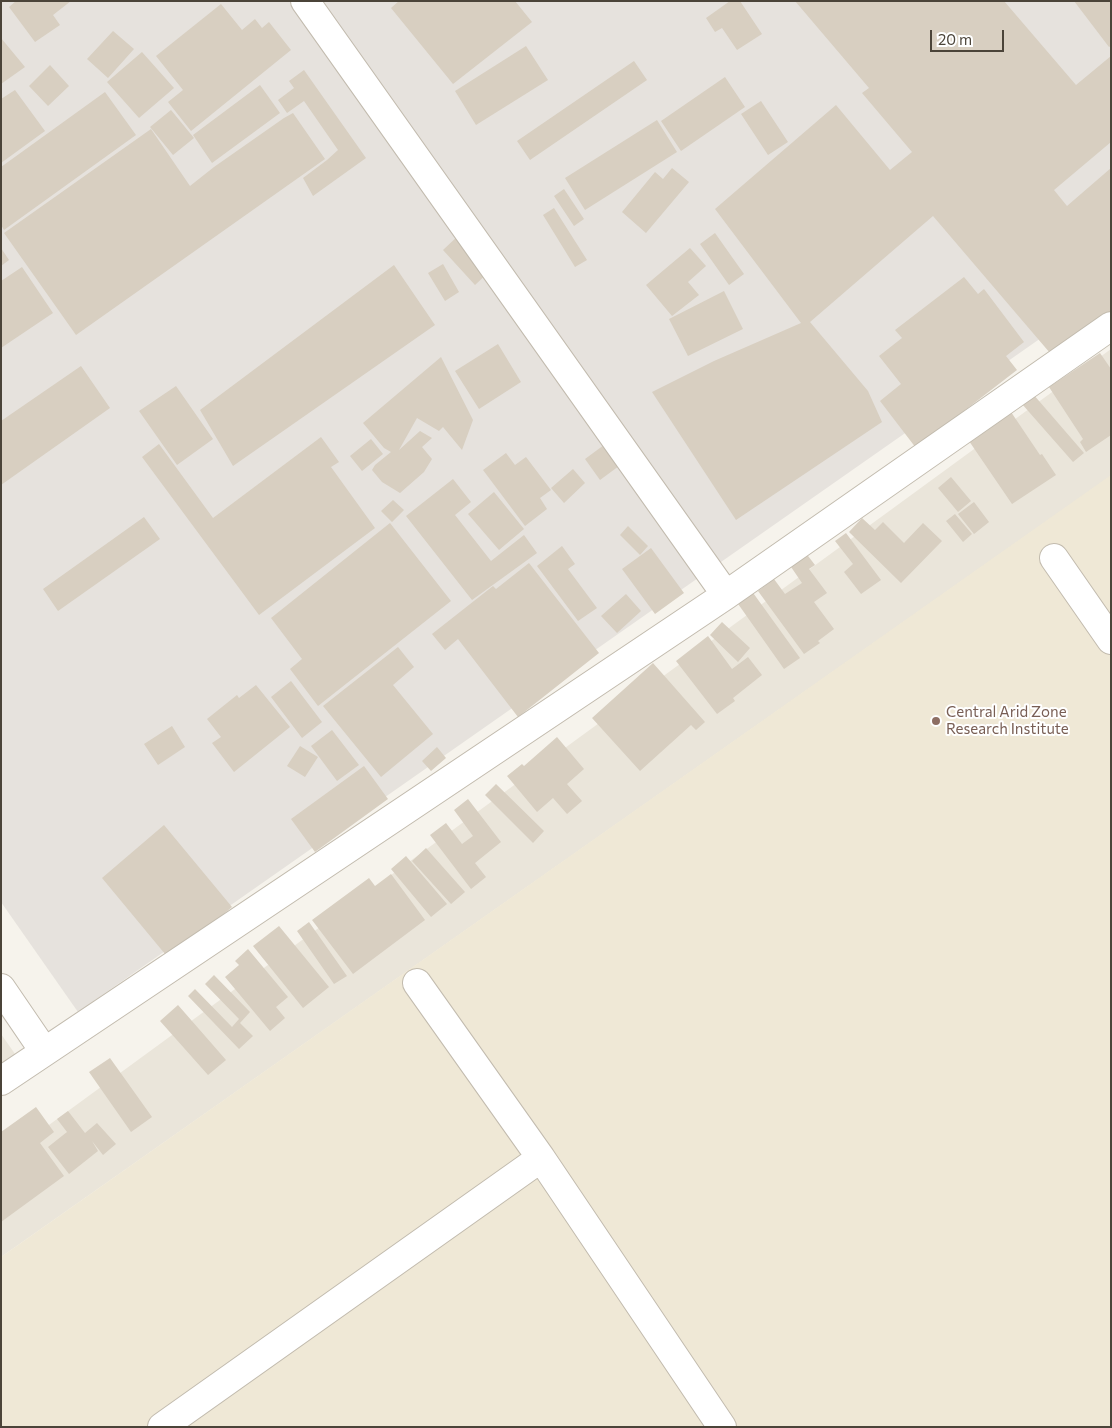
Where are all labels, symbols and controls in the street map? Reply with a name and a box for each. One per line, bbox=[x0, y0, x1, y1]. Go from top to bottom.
scale bar bbox=[932, 20, 1006, 52]
text: 20 m bbox=[938, 30, 972, 48]
place label: Central Arid Zone Research Institute bbox=[946, 703, 1069, 738]
marker: Central Arid Zone Research Institute bbox=[930, 715, 942, 727]

